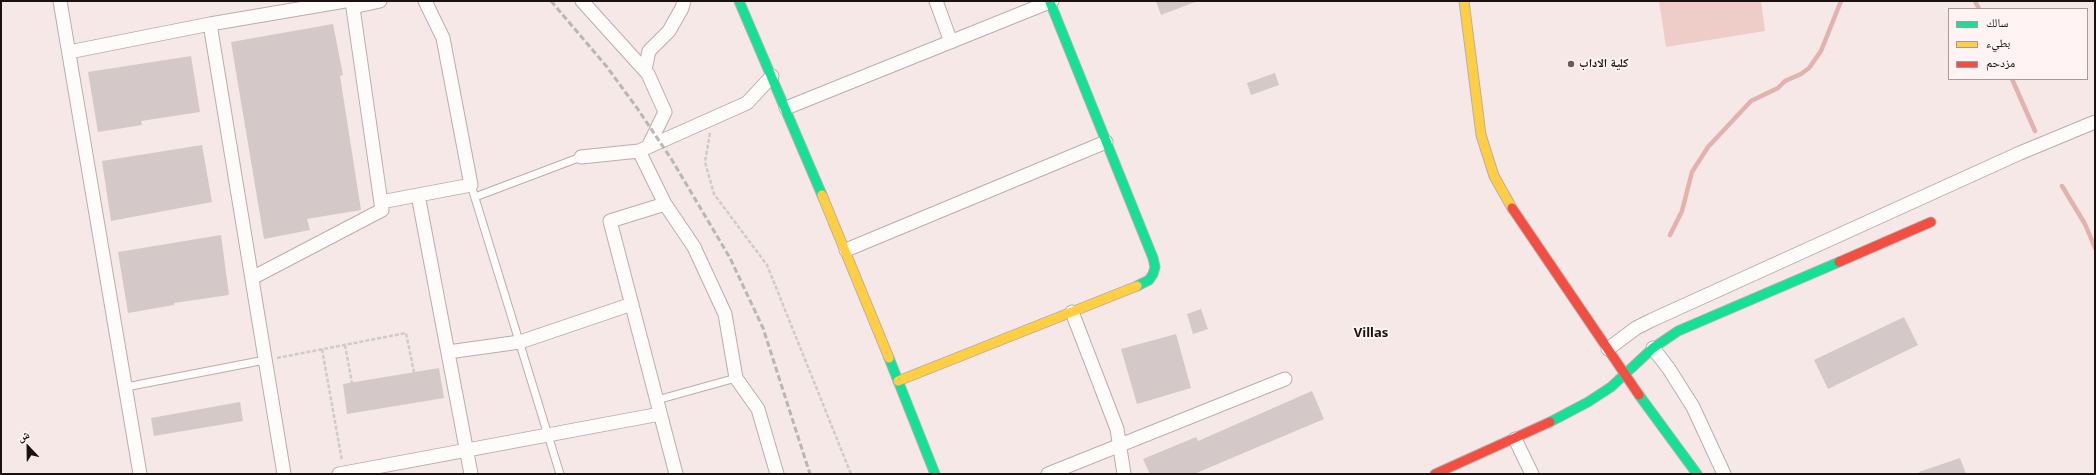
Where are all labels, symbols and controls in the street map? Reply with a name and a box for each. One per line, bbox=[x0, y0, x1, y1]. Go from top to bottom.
legend bbox=[1948, 8, 2088, 80]
text: سالك bbox=[1986, 14, 2008, 31]
text: بطيء bbox=[1986, 34, 2010, 51]
text: مزدحم bbox=[1986, 54, 2015, 71]
place label: كلية الاداب bbox=[1579, 57, 1629, 71]
marker: كلية الاداب bbox=[1566, 59, 1576, 69]
district label: Villas bbox=[1354, 325, 1388, 341]
text: ش bbox=[15, 426, 32, 445]
north arrow bbox=[8, 427, 48, 467]

